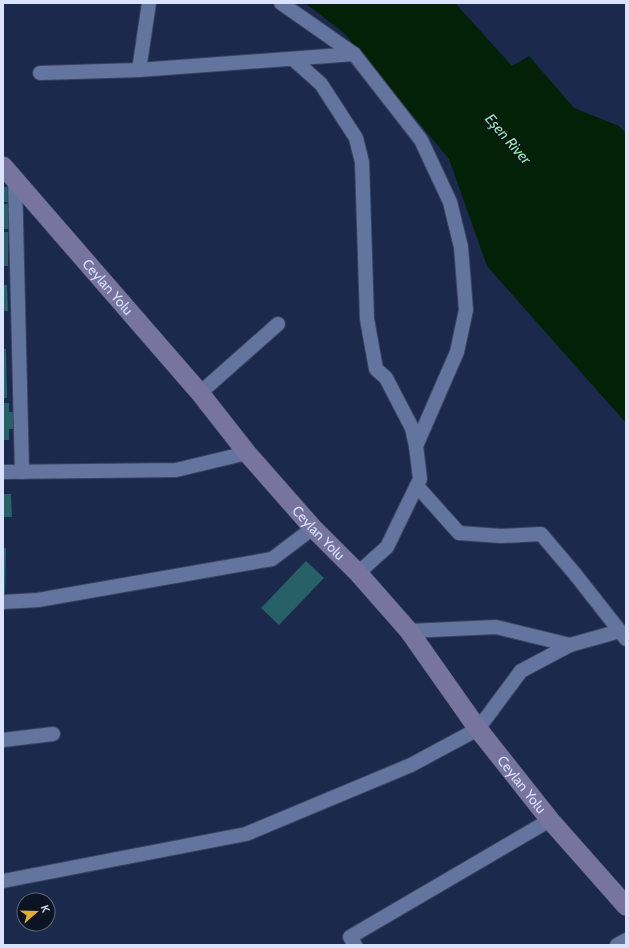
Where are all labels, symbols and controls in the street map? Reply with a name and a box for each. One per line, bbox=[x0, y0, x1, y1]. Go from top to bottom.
water label: Eşen River bbox=[481, 110, 536, 169]
street label: Ceylan Yolu bbox=[79, 255, 137, 319]
street label: Ceylan Yolu bbox=[288, 502, 349, 564]
street label: Ceylan Yolu bbox=[493, 752, 550, 817]
north arrow bbox=[16, 892, 56, 932]
text: K bbox=[38, 903, 53, 914]

